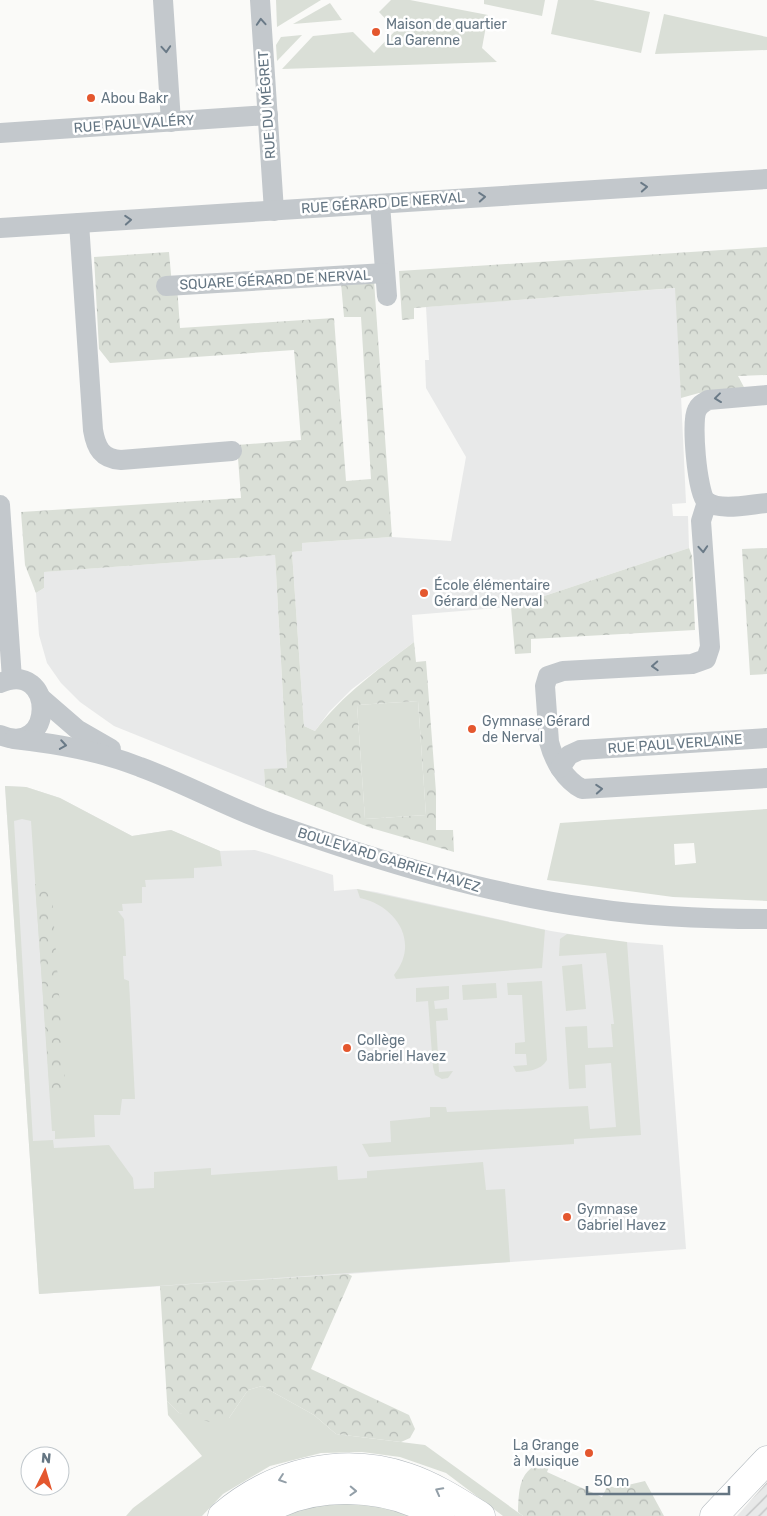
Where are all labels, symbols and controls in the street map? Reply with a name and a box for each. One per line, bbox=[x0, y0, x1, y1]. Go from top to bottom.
place label: Maison de quartier La Garenne bbox=[386, 16, 507, 49]
one-way arrow bbox=[256, 18, 267, 26]
marker: Maison de quartier La Garenne bbox=[370, 26, 382, 38]
one-way arrow bbox=[161, 45, 172, 53]
street label: RUE DU MÉGRET bbox=[254, 50, 279, 160]
place label: Abou Bakr bbox=[101, 90, 169, 107]
marker: Abou Bakr bbox=[85, 92, 97, 104]
street label: RUE PAUL VALÉRY bbox=[73, 110, 195, 137]
one-way arrow bbox=[640, 181, 648, 192]
street label: RUE GÉRARD DE NERVAL bbox=[300, 188, 466, 217]
one-way arrow bbox=[478, 192, 486, 203]
one-way arrow bbox=[124, 215, 132, 226]
street label: SQUARE GÉRARD DE NERVAL bbox=[179, 265, 371, 293]
one-way arrow bbox=[714, 392, 722, 403]
one-way arrow bbox=[697, 545, 708, 553]
place label: École élémentaire Gérard de Nerval bbox=[434, 576, 550, 610]
marker: École élémentaire Gérard de Nerval bbox=[418, 587, 430, 599]
one-way arrow bbox=[651, 661, 659, 672]
place label: Gymnase Gérard de Nerval bbox=[482, 713, 590, 746]
marker: Gymnase Gérard de Nerval bbox=[466, 723, 478, 735]
street label: RUE PAUL VERLAINE bbox=[607, 731, 743, 757]
one-way arrow bbox=[59, 739, 67, 750]
one-way arrow bbox=[596, 784, 604, 795]
street label: BOULEVARD GABRIEL HAVEZ bbox=[296, 824, 482, 896]
place label: Collège Gabriel Havez bbox=[357, 1032, 446, 1065]
marker: Collège Gabriel Havez bbox=[341, 1042, 353, 1054]
place label: Gymnase Gabriel Havez bbox=[577, 1201, 666, 1234]
marker: Gymnase Gabriel Havez bbox=[561, 1211, 573, 1223]
place label: La Grange à Musique bbox=[513, 1437, 579, 1470]
north arrow bbox=[20, 1446, 70, 1496]
marker: La Grange à Musique bbox=[583, 1447, 595, 1459]
text: N bbox=[40, 1450, 52, 1467]
scale bar bbox=[587, 1464, 730, 1496]
text: 50 m bbox=[594, 1472, 629, 1490]
one-way arrow bbox=[278, 1473, 287, 1483]
one-way arrow bbox=[349, 1485, 357, 1496]
one-way arrow bbox=[435, 1487, 444, 1497]

